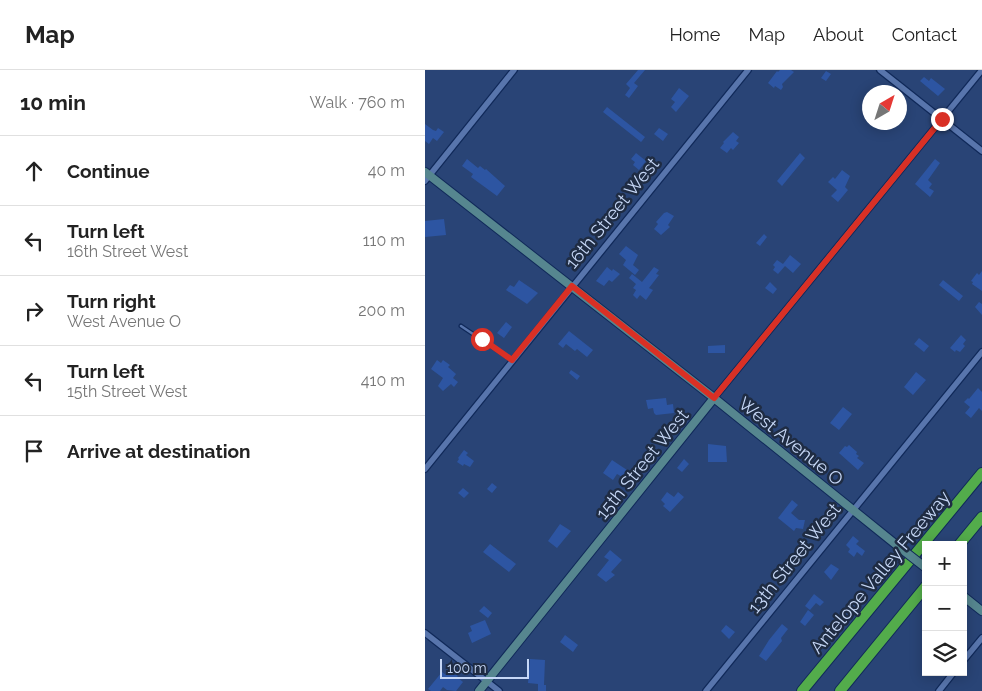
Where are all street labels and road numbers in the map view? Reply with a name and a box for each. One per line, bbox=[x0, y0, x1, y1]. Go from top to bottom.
street label: 16th Street West bbox=[561, 153, 663, 273]
street label: West Avenue O bbox=[735, 392, 847, 490]
street label: 15th Street West bbox=[591, 405, 693, 523]
street label: Antelope Valley Freeway bbox=[806, 486, 954, 658]
street label: 13th Street West bbox=[743, 499, 845, 617]

